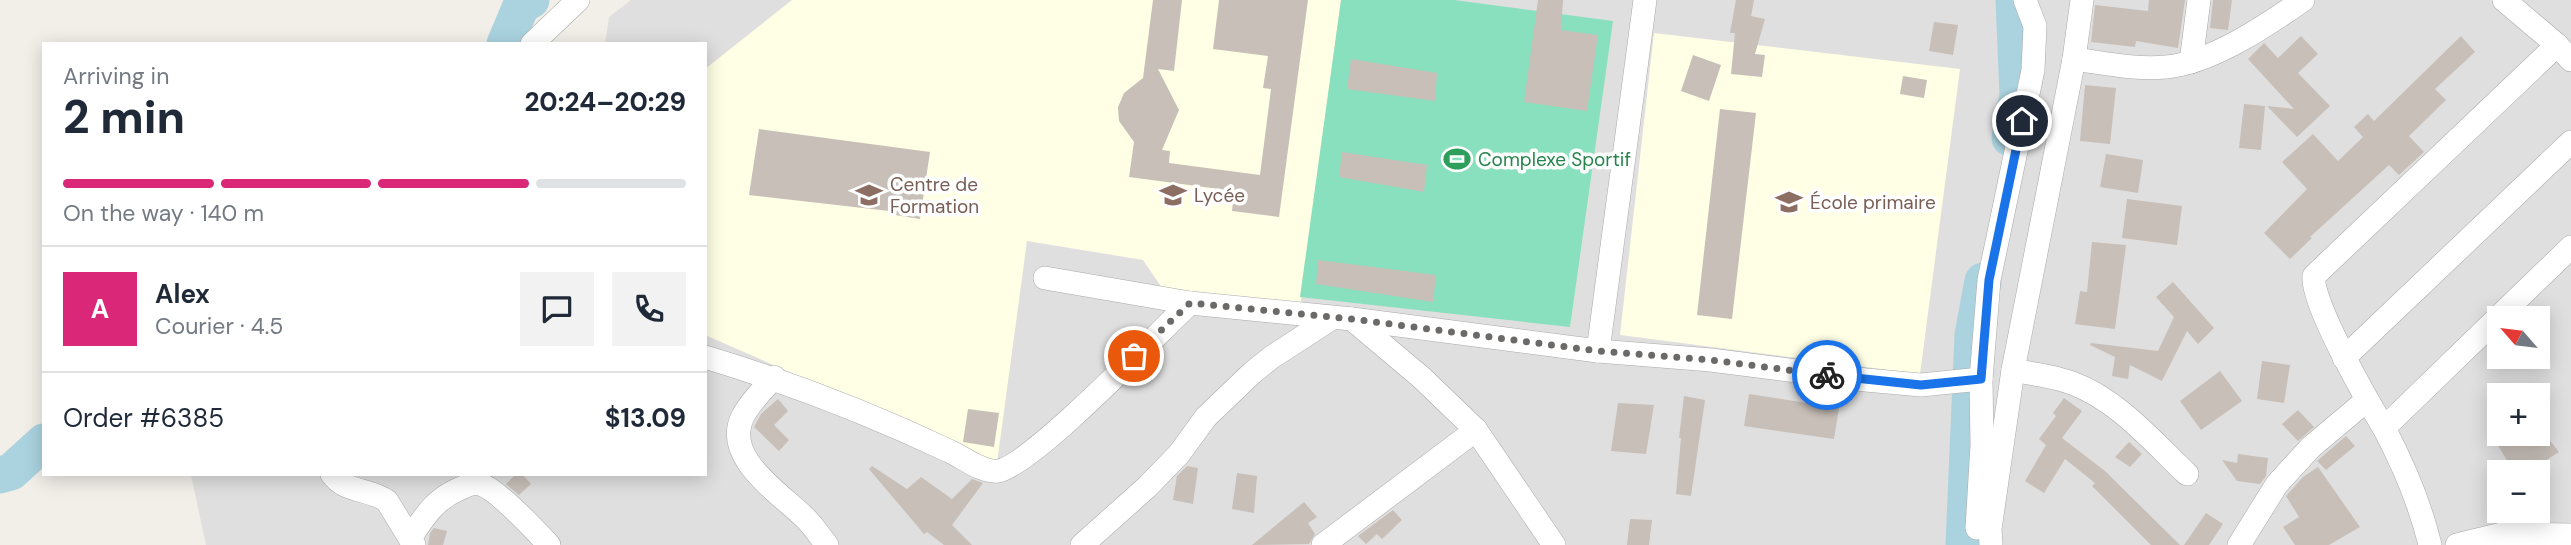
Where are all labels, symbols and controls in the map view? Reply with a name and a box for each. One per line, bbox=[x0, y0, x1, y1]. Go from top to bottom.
text: Arriving in bbox=[63, 61, 169, 91]
text: 20:24–20:29 bbox=[524, 85, 686, 119]
text: 2 min bbox=[63, 87, 185, 147]
pin bbox=[1992, 91, 2052, 151]
icon: home bbox=[2003, 102, 2041, 140]
sports icon: Complexe Sportif bbox=[1442, 144, 1472, 174]
place label: Complexe Sportif bbox=[1478, 147, 1631, 172]
place label: Centre de Formation bbox=[890, 172, 979, 219]
school or university icon: Centre de Formation bbox=[854, 180, 884, 210]
school or university icon: Lycée bbox=[1158, 180, 1188, 210]
place label: Lycée bbox=[1194, 183, 1245, 208]
school or university icon: École primaire bbox=[1774, 187, 1804, 217]
place label: École primaire bbox=[1810, 190, 1936, 215]
text: On the way · 140 m bbox=[63, 198, 264, 228]
button: chat bbox=[520, 272, 594, 346]
button: phone bbox=[612, 272, 686, 346]
text: Alex bbox=[155, 277, 210, 311]
text: A bbox=[91, 292, 109, 326]
north arrow bbox=[2487, 306, 2550, 369]
map controls bbox=[2487, 306, 2550, 523]
text: Courier · 4.5 bbox=[155, 311, 283, 341]
pin bbox=[1104, 326, 1164, 386]
icon: bag bbox=[1115, 337, 1153, 375]
courier bbox=[1792, 340, 1862, 410]
icon: bike bbox=[1808, 356, 1846, 394]
button: + bbox=[2487, 383, 2550, 446]
text: Order #6385 bbox=[63, 401, 224, 435]
text: $13.09 bbox=[605, 401, 686, 435]
button: − bbox=[2487, 460, 2550, 523]

